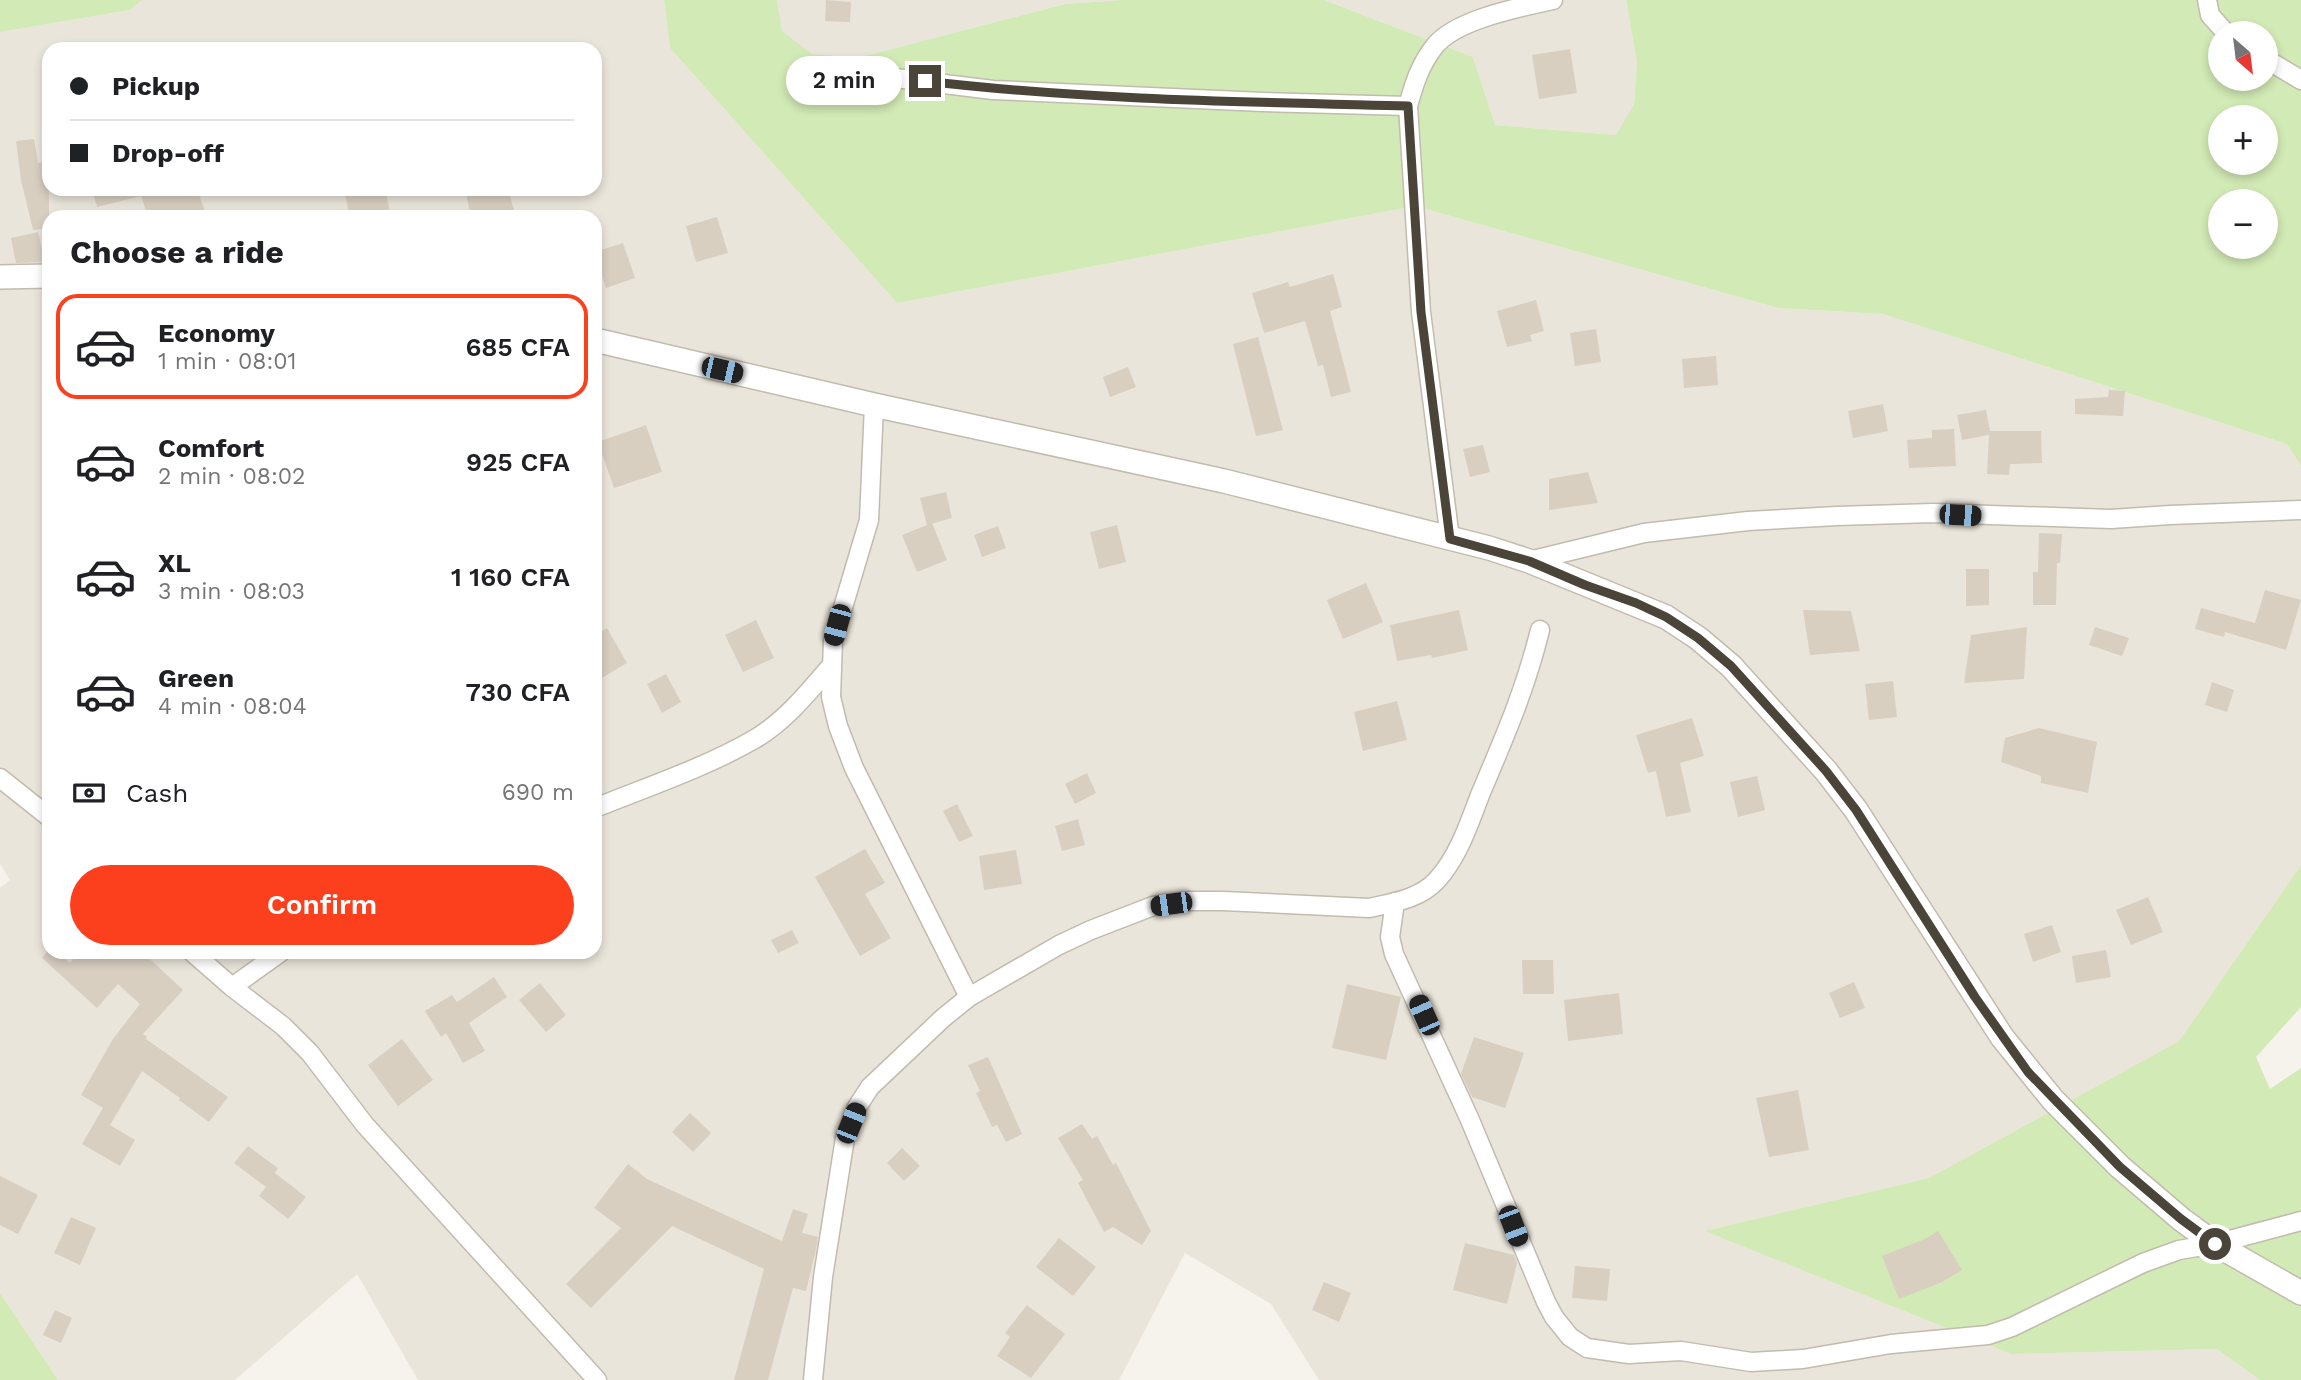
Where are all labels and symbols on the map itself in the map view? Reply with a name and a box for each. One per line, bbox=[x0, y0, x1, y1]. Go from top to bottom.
north arrow bbox=[2208, 21, 2278, 91]
callout: 2 min bbox=[785, 56, 900, 106]
route end bbox=[909, 65, 941, 97]
car bbox=[700, 355, 745, 385]
car bbox=[1939, 503, 1982, 527]
car bbox=[822, 602, 853, 648]
car bbox=[1149, 891, 1194, 917]
car bbox=[1406, 992, 1443, 1038]
car bbox=[834, 1100, 869, 1146]
car bbox=[1496, 1203, 1531, 1249]
route start bbox=[2199, 1228, 2231, 1260]

